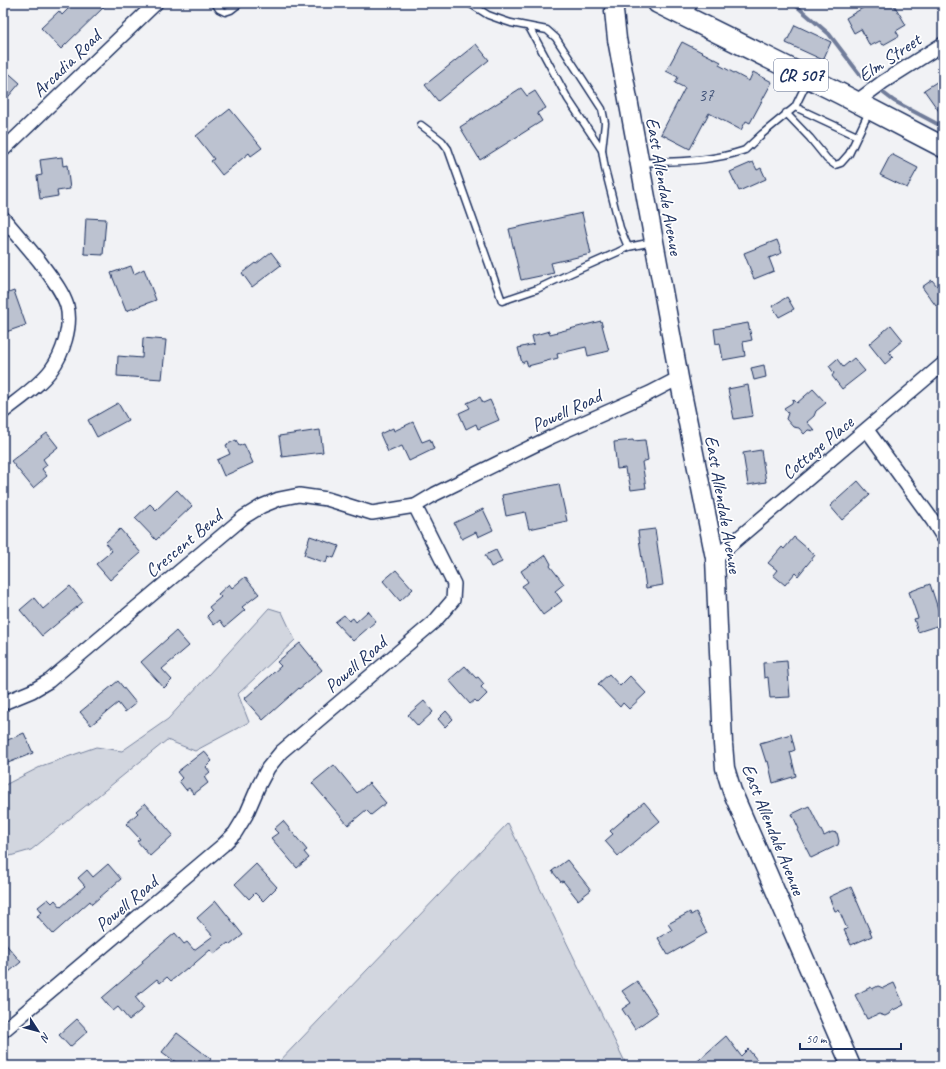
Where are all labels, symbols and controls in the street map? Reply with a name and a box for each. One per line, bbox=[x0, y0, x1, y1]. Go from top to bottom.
street label: Arcadia Road bbox=[27, 23, 109, 102]
street label: Elm Street bbox=[854, 27, 927, 87]
road number: CR 507 bbox=[774, 59, 828, 91]
house number: 37 bbox=[698, 85, 715, 106]
street label: East Allendale Avenue bbox=[640, 116, 688, 259]
street label: Powell Road bbox=[528, 383, 608, 437]
street label: Cottage Place bbox=[777, 410, 860, 485]
street label: East Allendale Avenue bbox=[699, 434, 747, 577]
street label: Crescent Bend bbox=[140, 502, 230, 583]
street label: Powell Road bbox=[320, 629, 394, 698]
street label: East Allendale Avenue bbox=[736, 760, 811, 900]
street label: Powell Road bbox=[90, 868, 166, 937]
north arrow bbox=[18, 1011, 58, 1051]
scale bar bbox=[800, 1025, 901, 1051]
text: N bbox=[37, 1030, 54, 1046]
text: 50 m bbox=[806, 1031, 828, 1047]

